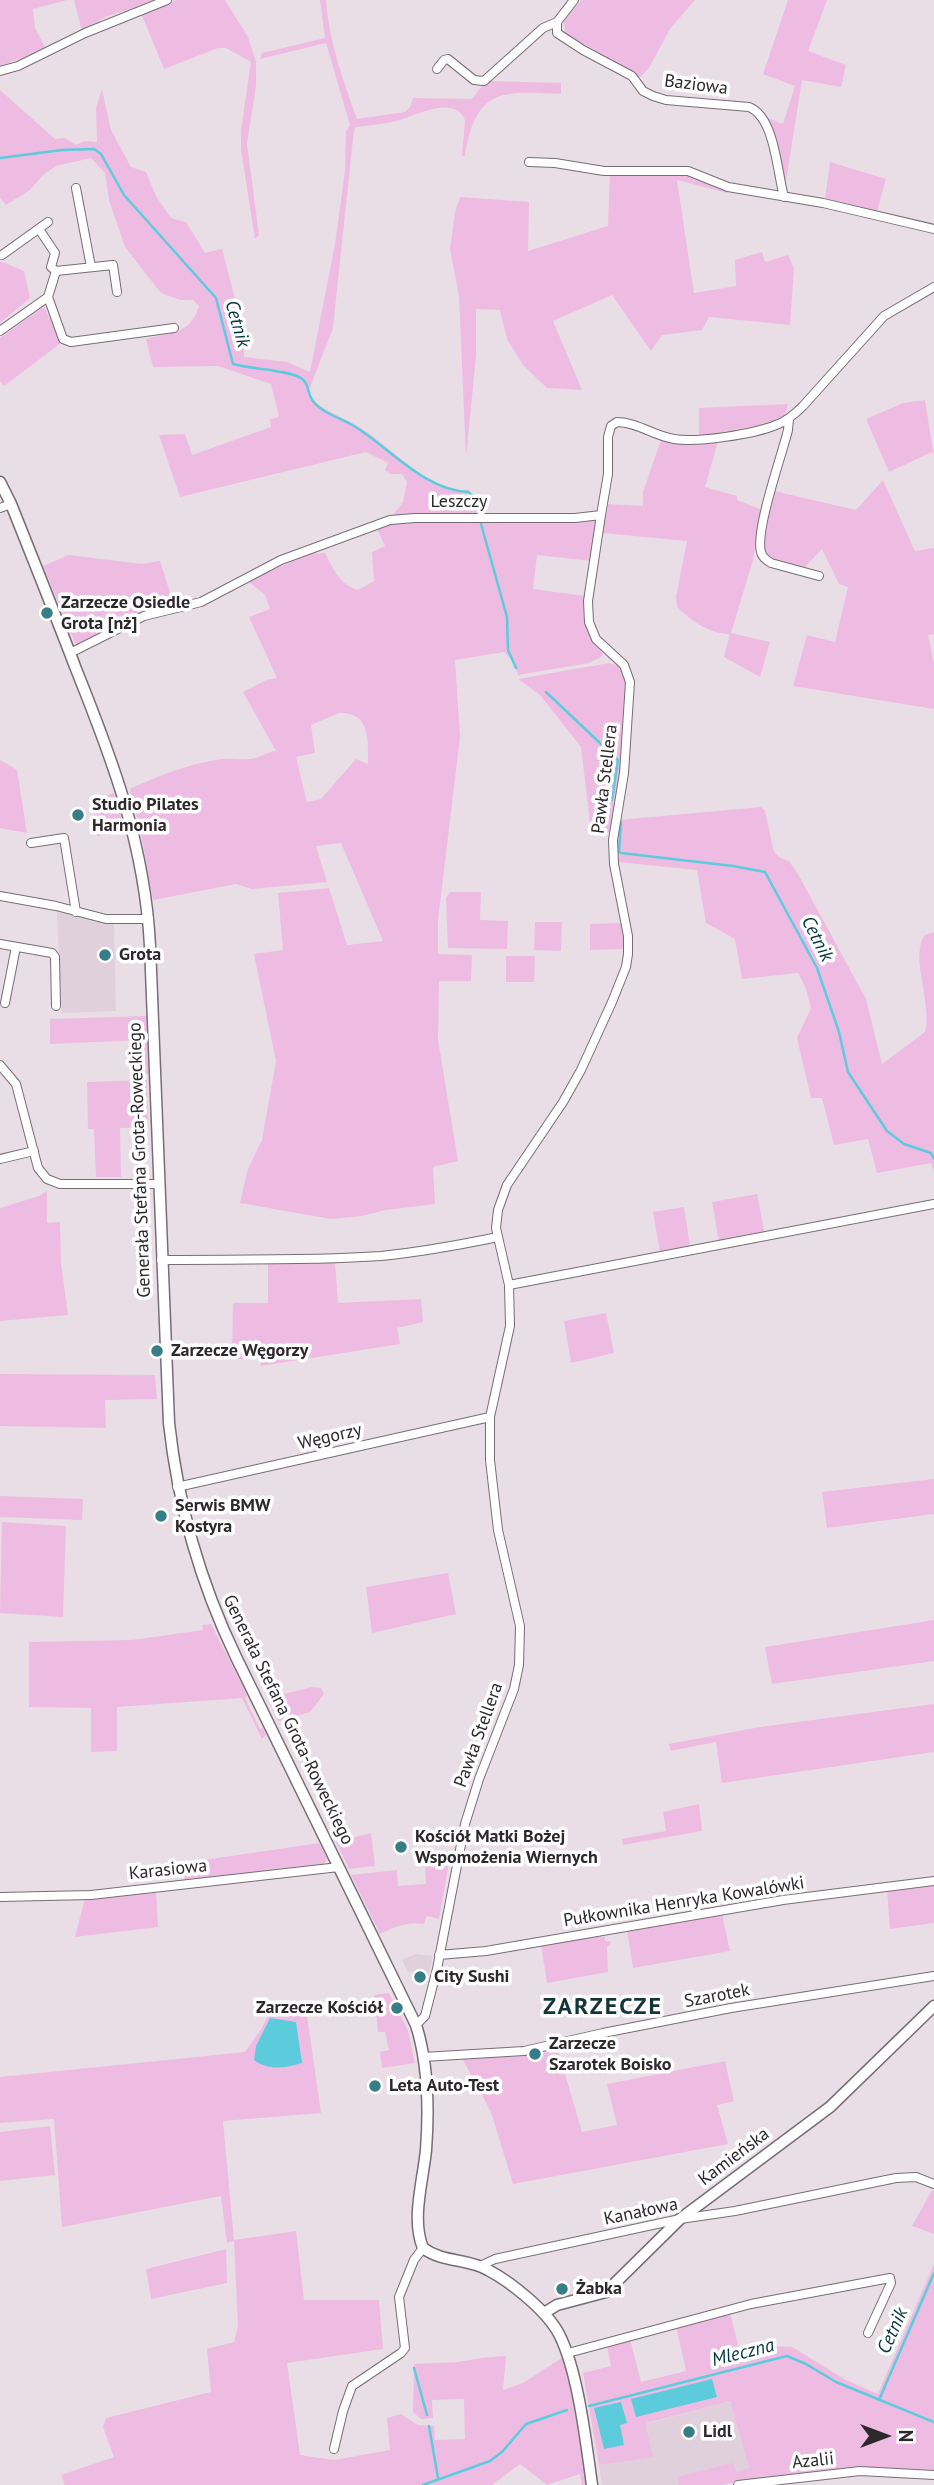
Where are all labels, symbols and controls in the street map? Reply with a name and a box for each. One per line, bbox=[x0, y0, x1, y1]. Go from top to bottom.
street label: Baziowa bbox=[663, 70, 729, 100]
water label: Cetnik bbox=[219, 298, 255, 350]
street label: Leszczy bbox=[431, 491, 487, 513]
place label: Zarzecze Osiedle Grota [nż] bbox=[61, 592, 190, 634]
marker: Zarzecze Osiedle Grota [nż] bbox=[39, 605, 55, 621]
street label: Pawła Stellera bbox=[588, 723, 622, 835]
place label: Studio Pilates Harmonia bbox=[92, 794, 199, 836]
marker: Studio Pilates Harmonia bbox=[70, 807, 86, 823]
water label: Cetnik bbox=[796, 913, 838, 965]
place label: Grota bbox=[119, 944, 161, 966]
marker: Grota bbox=[97, 947, 113, 963]
street label: Generała Stefana Grota-Roweckiego bbox=[124, 1022, 156, 1298]
place label: Zarzecze Węgorzy bbox=[171, 1340, 308, 1362]
marker: Zarzecze Węgorzy bbox=[149, 1343, 165, 1359]
street label: Węgorzy bbox=[296, 1419, 364, 1455]
place label: Serwis BMW Kostyra bbox=[175, 1495, 271, 1538]
marker: Serwis BMW Kostyra bbox=[153, 1508, 169, 1524]
street label: Generała Stefana Grota-Roweckiego bbox=[218, 1591, 358, 1849]
street label: Pawła Stellera bbox=[450, 1680, 508, 1790]
place label: Kościół Matki Bożej Wspomożenia Wiernych bbox=[415, 1826, 598, 1868]
marker: Kościół Matki Bożej Wspomożenia Wiernych bbox=[393, 1839, 409, 1855]
street label: Karasiowa bbox=[128, 1855, 208, 1885]
street label: Pułkownika Henryka Kowalówki bbox=[562, 1872, 806, 1932]
place label: City Sushi bbox=[434, 1966, 509, 1988]
marker: City Sushi bbox=[412, 1969, 428, 1985]
street label: Szarotek bbox=[683, 1979, 751, 2013]
district label: ZARZECZE bbox=[544, 1993, 662, 2021]
place label: Zarzecze Kościół bbox=[256, 1997, 383, 2019]
marker: Zarzecze Kościół bbox=[389, 2000, 405, 2016]
place label: Zarzecze Szarotek Boisko bbox=[549, 2033, 671, 2076]
marker: Zarzecze Szarotek Boisko bbox=[527, 2046, 543, 2062]
place label: Leta Auto-Test bbox=[389, 2075, 499, 2097]
marker: Leta Auto-Test bbox=[367, 2078, 383, 2094]
street label: Kamieńska bbox=[694, 2123, 774, 2191]
street label: Kanałowa bbox=[602, 2194, 680, 2230]
place label: Żabka bbox=[576, 2278, 622, 2300]
marker: Żabka bbox=[554, 2281, 570, 2297]
water label: Cetnik bbox=[873, 2305, 913, 2357]
water label: Mleczna bbox=[709, 2334, 777, 2372]
north arrow bbox=[850, 2401, 920, 2471]
place label: Lidl bbox=[703, 2421, 732, 2443]
marker: Lidl bbox=[681, 2424, 697, 2440]
text: N bbox=[894, 2430, 918, 2442]
street label: Azalii bbox=[791, 2448, 835, 2474]

